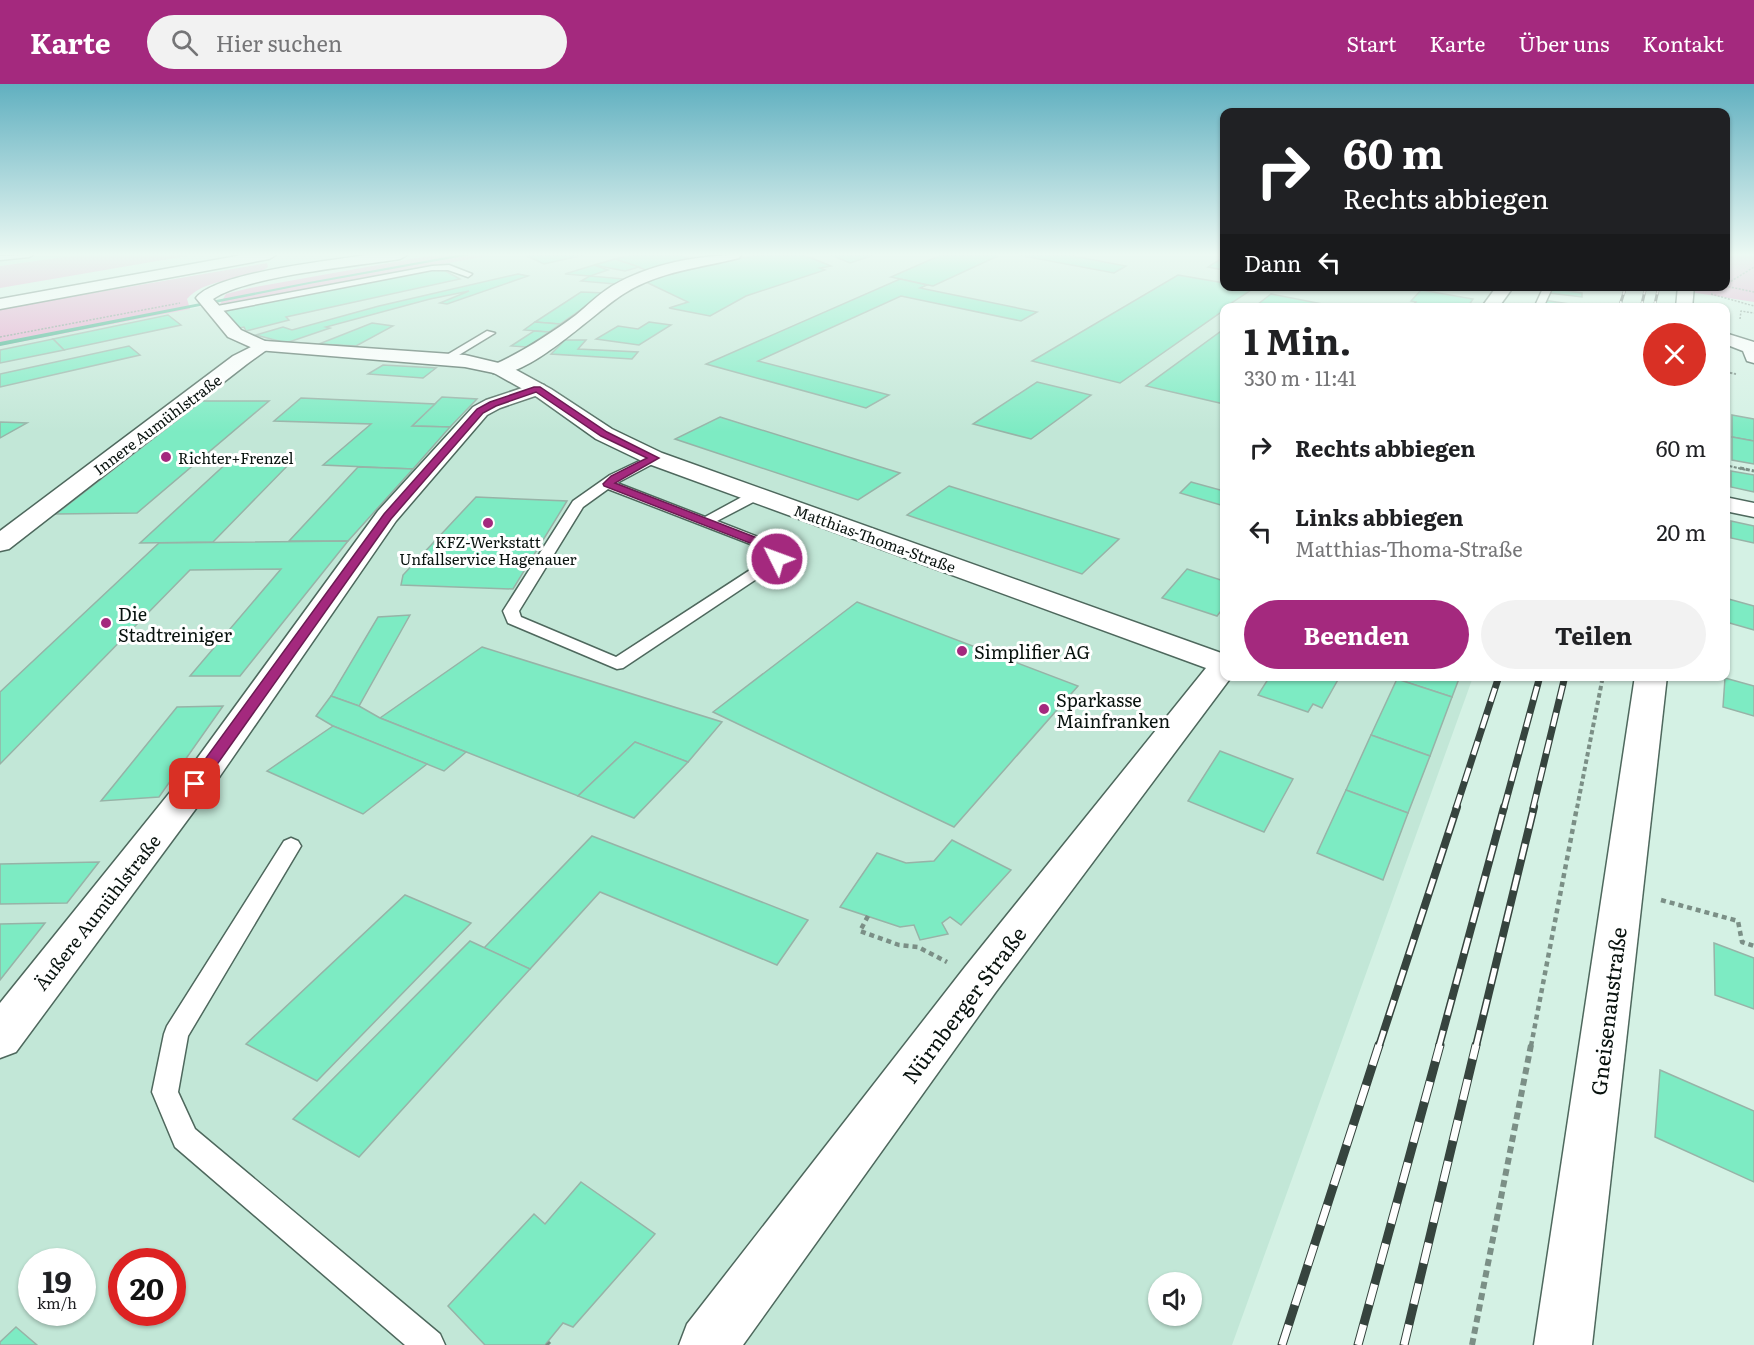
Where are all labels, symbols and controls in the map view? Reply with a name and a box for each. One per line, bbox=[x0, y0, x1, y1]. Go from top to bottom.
search box bbox=[147, 15, 567, 69]
text: Karte bbox=[30, 21, 111, 63]
icon: search bbox=[168, 26, 201, 59]
text: Hier suchen bbox=[216, 26, 342, 59]
text: Start bbox=[1346, 27, 1397, 58]
text: Karte bbox=[1430, 27, 1485, 58]
text: Über uns bbox=[1518, 27, 1609, 58]
text: Kontakt bbox=[1642, 27, 1724, 58]
text: 60 m bbox=[1343, 120, 1444, 182]
icon: right bbox=[1244, 132, 1322, 210]
text: Rechts abbiegen bbox=[1343, 177, 1549, 217]
text: Dann bbox=[1244, 246, 1301, 279]
icon: left bbox=[1313, 246, 1346, 279]
text: 1 Min. bbox=[1244, 313, 1351, 366]
button: close bbox=[1643, 323, 1706, 386]
text: 330 m · 11:41 bbox=[1244, 362, 1356, 392]
street label: Innere Aumühlstraße bbox=[88, 368, 226, 480]
icon: right bbox=[1244, 431, 1277, 464]
text: Rechts abbiegen bbox=[1295, 431, 1475, 464]
text: 60 m bbox=[1656, 431, 1706, 464]
place label: Richter+Frenzel bbox=[178, 446, 294, 469]
marker: Richter+Frenzel bbox=[159, 450, 173, 464]
street label: Matthias-Thoma-Straße bbox=[791, 498, 959, 578]
text: Links abbiegen bbox=[1295, 500, 1464, 533]
icon: left bbox=[1244, 515, 1277, 548]
text: 20 m bbox=[1656, 515, 1706, 548]
marker: KFZ-Werkstatt Unfallservice Hagenauer bbox=[481, 516, 495, 530]
position arrow bbox=[745, 527, 809, 591]
place label: KFZ-Werkstatt Unfallservice Hagenauer bbox=[399, 530, 577, 570]
text: Matthias-Thoma-Straße bbox=[1295, 533, 1523, 563]
place label: Die Stadtreiniger bbox=[118, 600, 232, 648]
button: Beenden bbox=[1244, 600, 1469, 669]
button: Teilen bbox=[1481, 600, 1706, 669]
marker: Die Stadtreiniger bbox=[99, 616, 113, 630]
place label: Simplifier AG bbox=[974, 638, 1090, 665]
marker: Simplifier AG bbox=[955, 644, 969, 658]
place label: Sparkasse Mainfranken bbox=[1056, 686, 1170, 734]
marker: Sparkasse Mainfranken bbox=[1037, 702, 1051, 716]
pin bbox=[169, 758, 220, 809]
icon: arrive bbox=[178, 767, 211, 800]
street label: Äußere Aumühlstraße bbox=[27, 828, 167, 996]
street label: Nürnberger Straße bbox=[894, 919, 1032, 1089]
street label: Gneisenaustraße bbox=[1581, 925, 1633, 1097]
speed limit sign: 20 bbox=[108, 1248, 186, 1326]
text: 19 bbox=[42, 1258, 72, 1302]
map controls bbox=[1148, 1272, 1202, 1326]
button: sound bbox=[1148, 1272, 1202, 1326]
text: km/h bbox=[37, 1291, 77, 1314]

